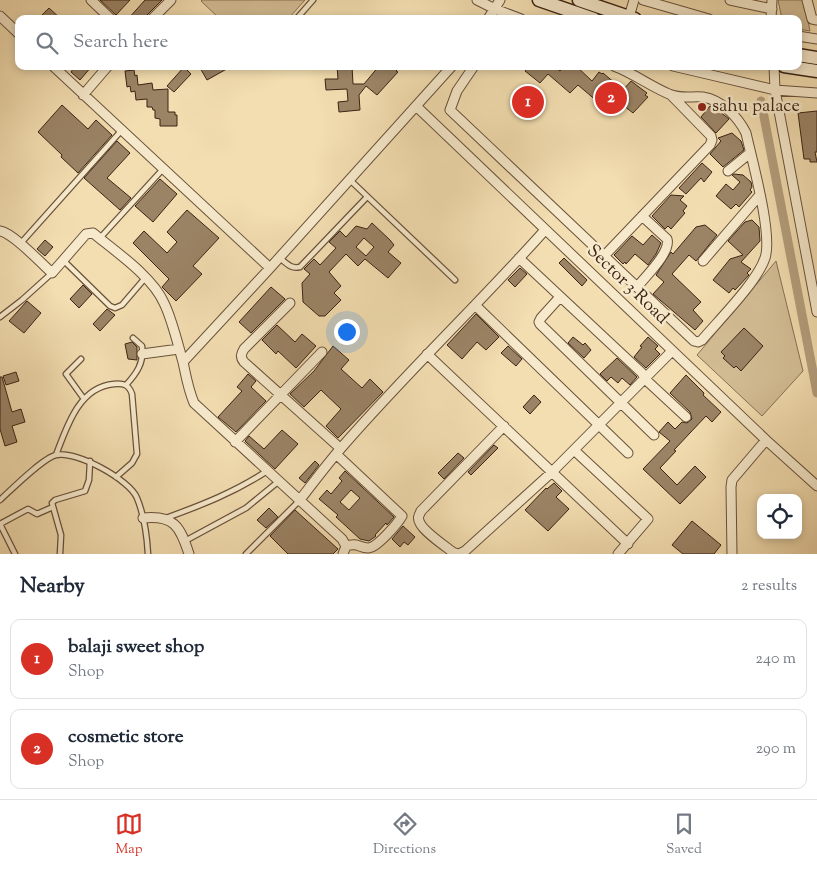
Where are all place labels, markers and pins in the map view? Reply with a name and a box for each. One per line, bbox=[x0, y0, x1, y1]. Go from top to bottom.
pin: 2 bbox=[595, 79, 627, 117]
pin: 1 bbox=[512, 83, 544, 121]
place label: sahu palace bbox=[712, 94, 800, 120]
marker: sahu palace bbox=[696, 101, 708, 113]

